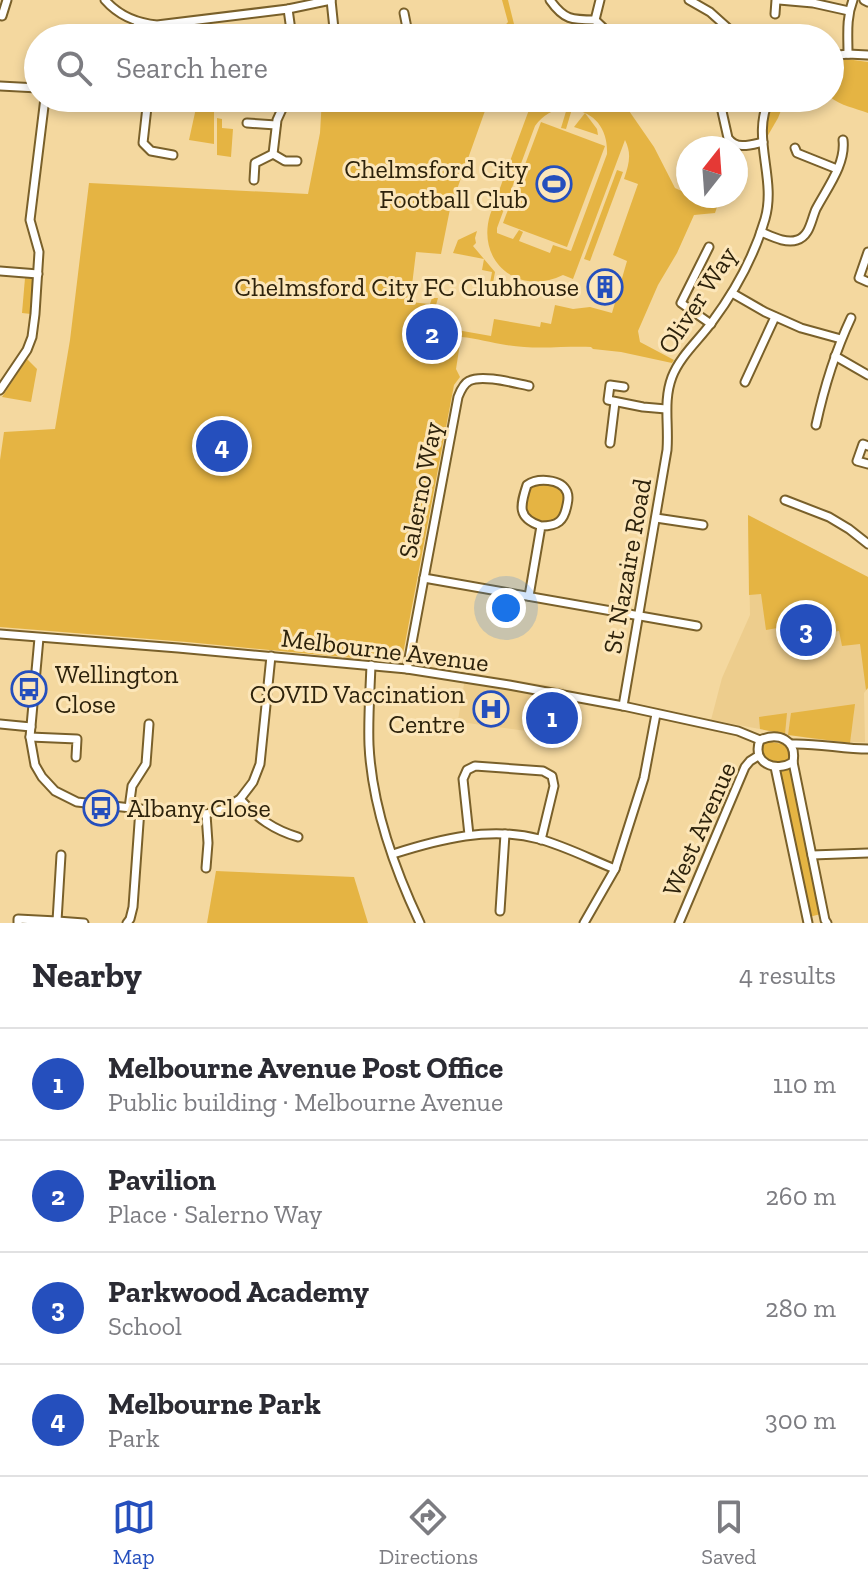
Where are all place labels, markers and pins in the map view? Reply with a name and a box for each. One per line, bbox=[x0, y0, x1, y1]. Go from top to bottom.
place label: Chelmsford City Football Club bbox=[344, 153, 529, 215]
sports icon: Chelmsford City Football Club bbox=[535, 165, 573, 203]
building icon: Chelmsford City FC Clubhouse bbox=[586, 268, 624, 306]
place label: Chelmsford City FC Clubhouse bbox=[234, 271, 579, 303]
pin: 2 bbox=[406, 304, 458, 364]
pin: 4 bbox=[196, 416, 248, 476]
pin: 3 bbox=[780, 600, 832, 660]
place label: Wellington Close bbox=[55, 658, 179, 720]
bus stop icon: Wellington Close bbox=[10, 670, 48, 708]
place label: COVID Vaccination Centre bbox=[250, 678, 465, 740]
pin: 1 bbox=[526, 688, 578, 748]
hospital icon: COVID Vaccination Centre bbox=[472, 690, 510, 728]
bus stop icon: Albany Close bbox=[82, 789, 120, 827]
place label: Albany Close bbox=[127, 792, 271, 824]

